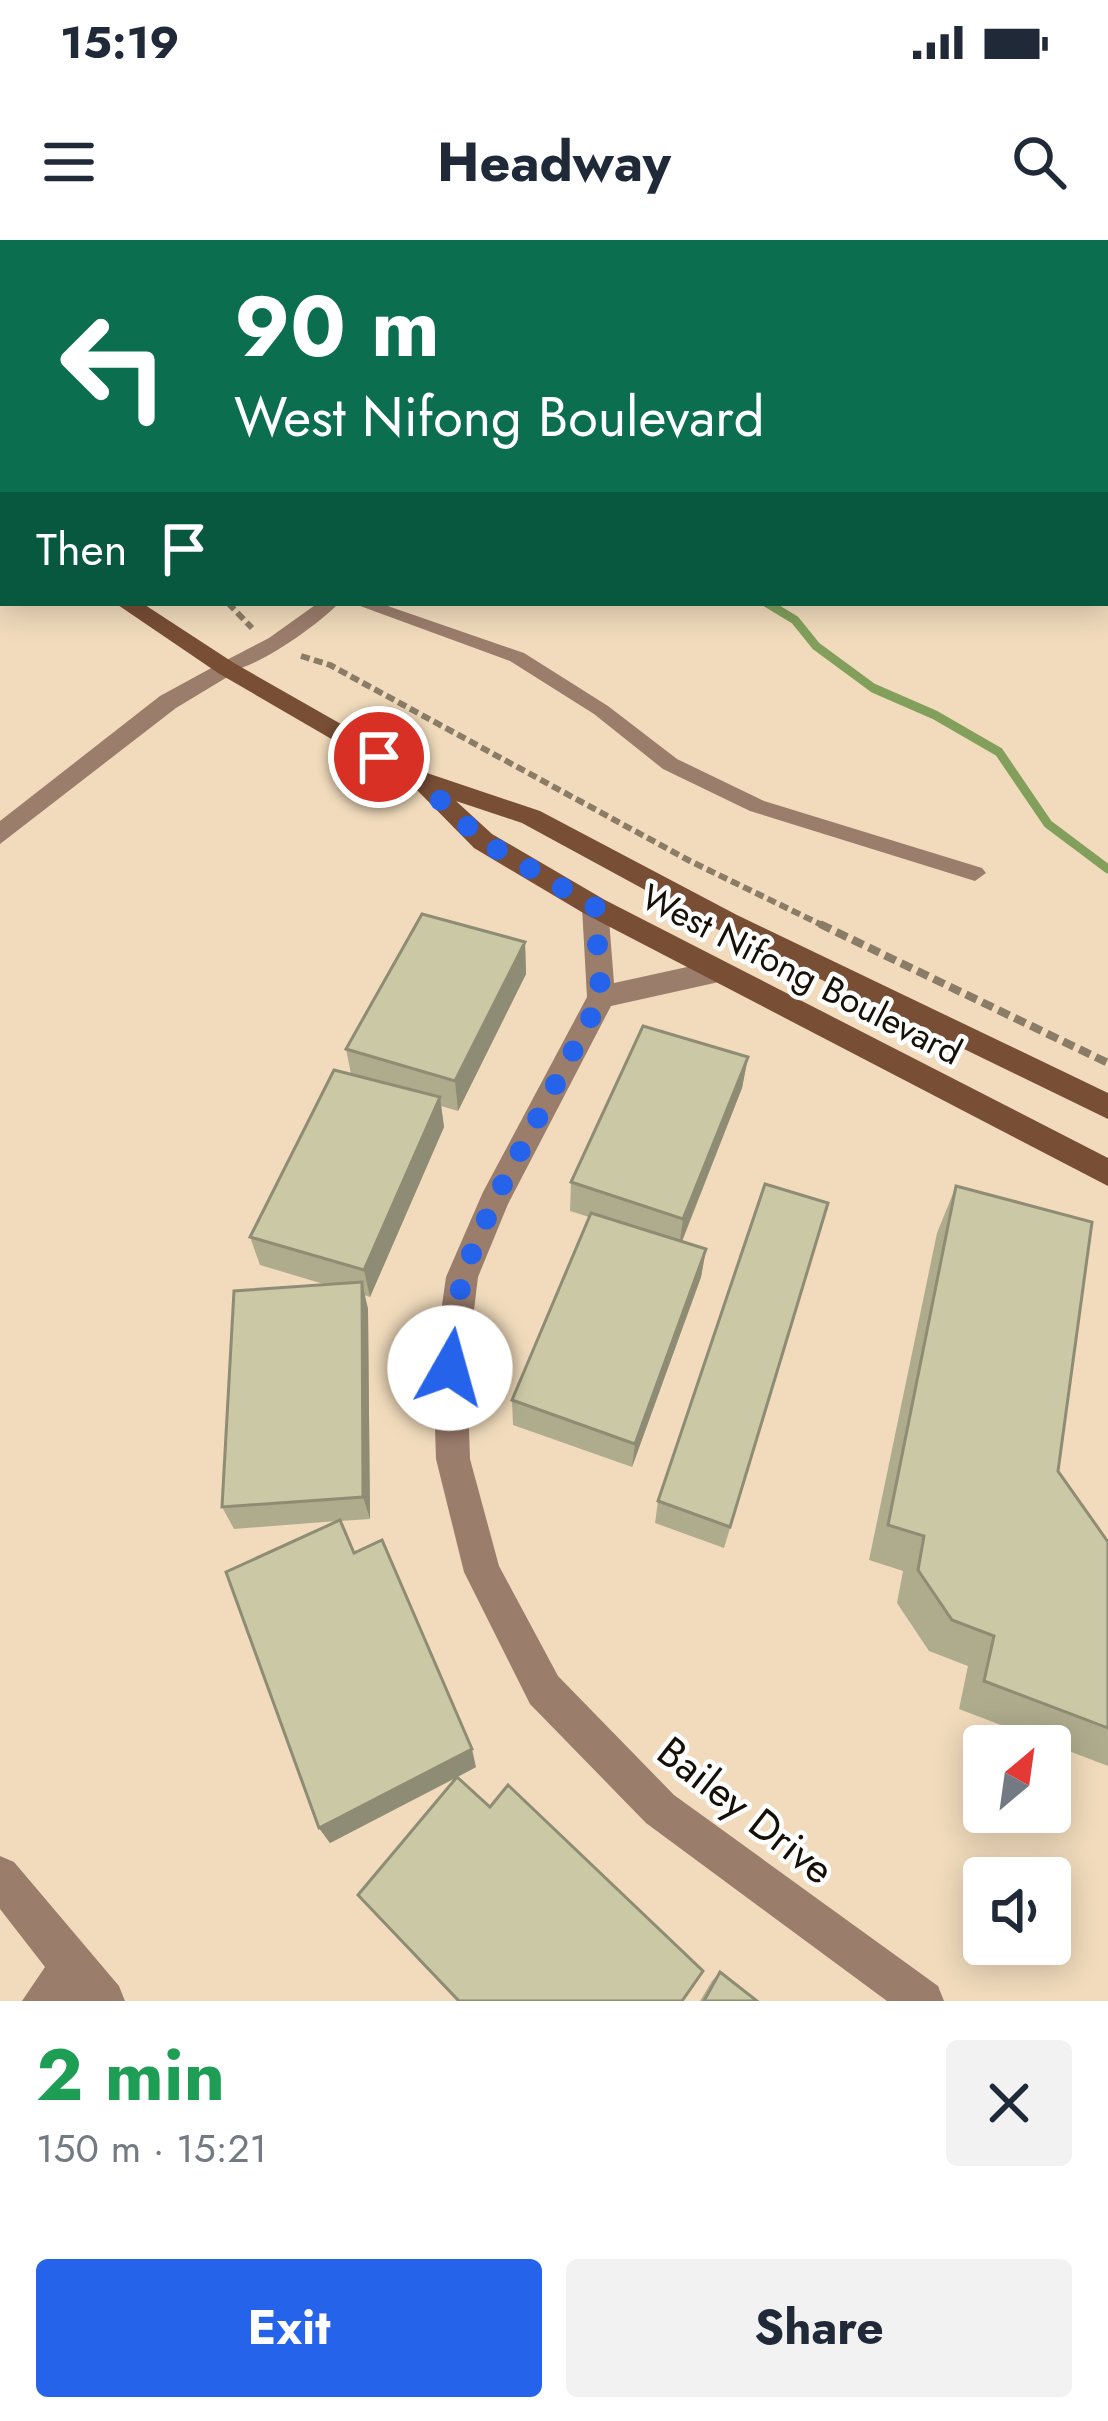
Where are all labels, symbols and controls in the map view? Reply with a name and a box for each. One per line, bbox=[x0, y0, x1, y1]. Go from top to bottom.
text: 15:19 bbox=[60, 10, 179, 75]
text: Headway bbox=[437, 123, 671, 201]
icon: menu bbox=[36, 129, 102, 195]
icon: search bbox=[1006, 129, 1072, 195]
text: 90 m bbox=[234, 266, 440, 388]
icon: left bbox=[36, 288, 192, 444]
text: West Nifong Boulevard bbox=[234, 378, 764, 456]
icon: arrive bbox=[151, 516, 217, 582]
text: Then bbox=[36, 517, 127, 582]
pin bbox=[328, 706, 430, 808]
icon: arrive bbox=[346, 724, 412, 790]
street label: West Nifong Boulevard bbox=[633, 871, 971, 1077]
position arrow bbox=[387, 1305, 513, 1431]
street label: Bailey Drive bbox=[644, 1722, 847, 1899]
north arrow bbox=[963, 1725, 1071, 1833]
map controls bbox=[963, 1725, 1071, 1965]
button: sound bbox=[963, 1857, 1071, 1965]
text: 2 min bbox=[36, 2023, 225, 2127]
button: close bbox=[946, 2040, 1072, 2166]
text: 150 m · 15:21 bbox=[36, 2120, 267, 2177]
button: Exit bbox=[36, 2259, 542, 2397]
button: Share bbox=[566, 2259, 1072, 2397]

